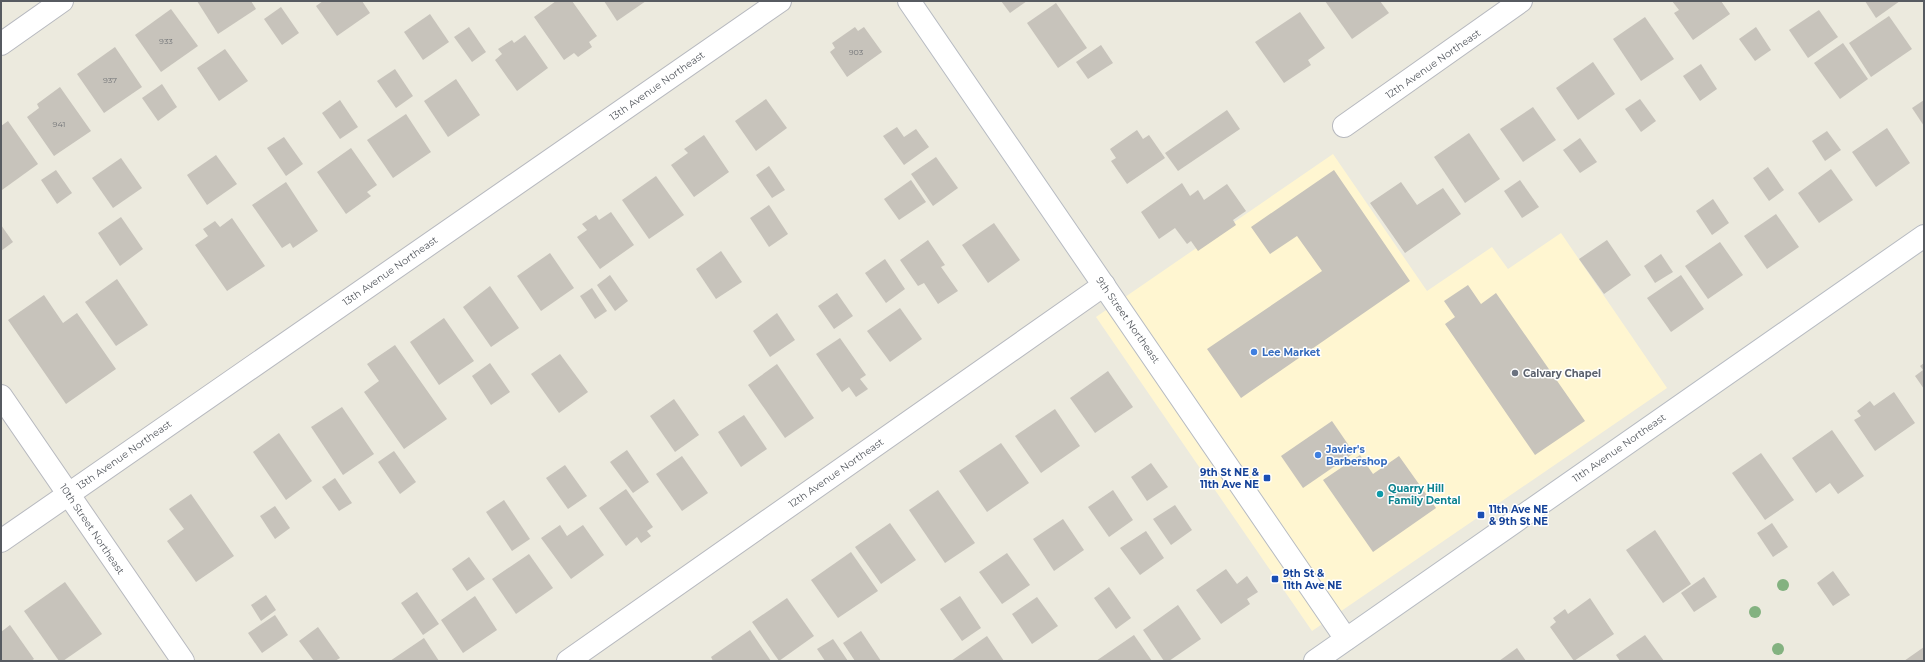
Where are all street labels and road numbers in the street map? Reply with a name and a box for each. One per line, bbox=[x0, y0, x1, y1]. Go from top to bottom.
street label: 12th Avenue Northeast bbox=[1383, 26, 1483, 102]
street label: 13th Avenue Northeast bbox=[607, 48, 707, 124]
street label: 13th Avenue Northeast bbox=[340, 233, 440, 309]
street label: 9th Street Northeast bbox=[1093, 274, 1163, 366]
street label: 11th Avenue Northeast bbox=[1570, 411, 1668, 485]
street label: 13th Avenue Northeast bbox=[74, 417, 174, 493]
street label: 12th Avenue Northeast bbox=[786, 435, 886, 511]
street label: 10th Street Northeast bbox=[57, 481, 127, 577]

